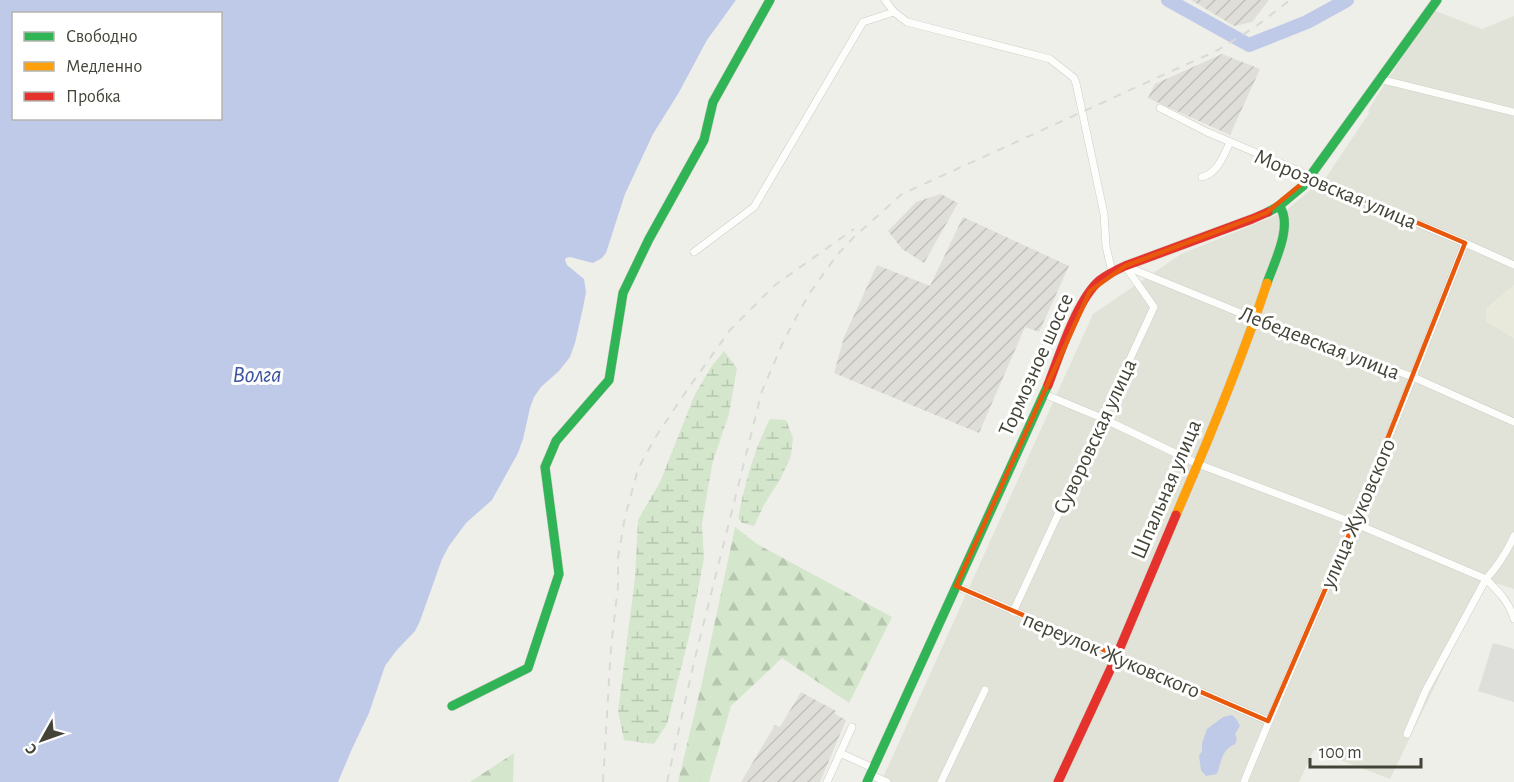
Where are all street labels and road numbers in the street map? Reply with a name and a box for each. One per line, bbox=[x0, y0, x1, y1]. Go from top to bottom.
street label: Морозовская улица bbox=[1251, 145, 1420, 233]
street label: Тормозное шоссе bbox=[995, 290, 1077, 439]
street label: Лебедевская улица bbox=[1236, 302, 1403, 384]
street label: Суворовская улица bbox=[1049, 355, 1141, 517]
street label: Шпальная улица bbox=[1127, 417, 1205, 562]
street label: улица Жуковского bbox=[1316, 435, 1399, 592]
street label: переулок Жуковского bbox=[1020, 608, 1203, 702]

